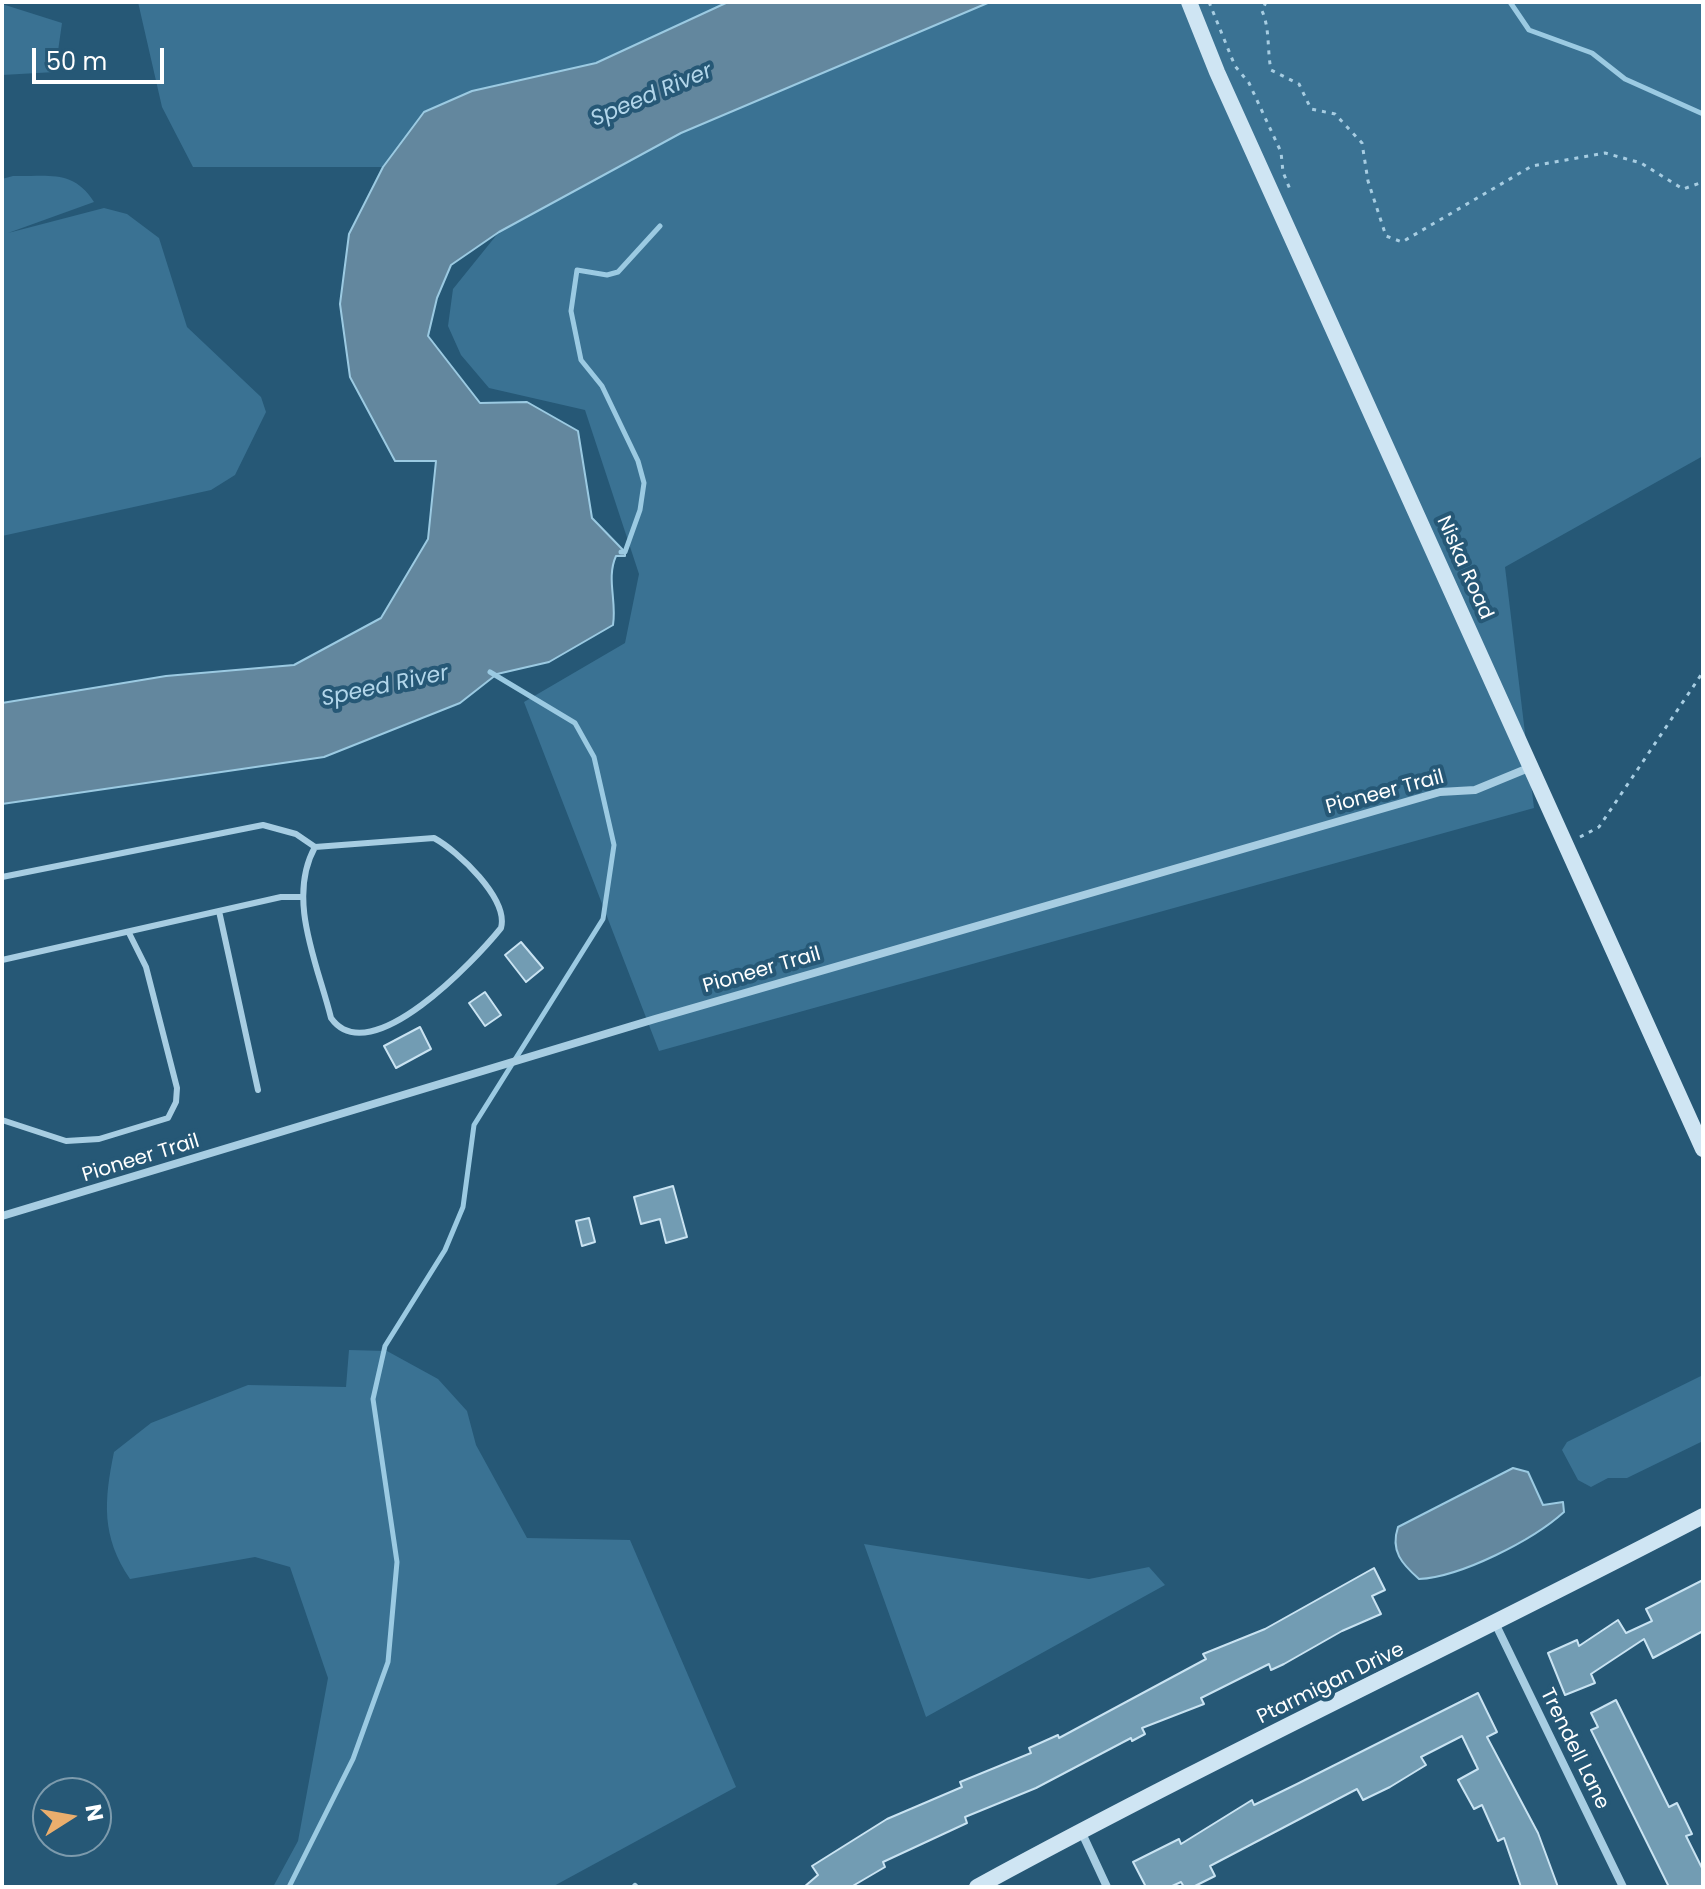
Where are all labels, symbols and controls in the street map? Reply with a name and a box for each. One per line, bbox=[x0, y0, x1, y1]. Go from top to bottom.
scale bar bbox=[36, 32, 168, 82]
text: 50 m bbox=[46, 45, 107, 78]
water label: Speed River bbox=[587, 59, 717, 133]
street label: Niska Road bbox=[1431, 513, 1497, 623]
water label: Speed River bbox=[319, 661, 451, 713]
street label: Pioneer Trail bbox=[1323, 766, 1447, 820]
street label: Pioneer Trail bbox=[700, 943, 824, 999]
street label: Pioneer Trail bbox=[79, 1130, 203, 1188]
street label: Ptarmigan Drive bbox=[1254, 1638, 1408, 1730]
street label: Trendell Lane bbox=[1534, 1684, 1614, 1814]
north arrow bbox=[32, 1777, 112, 1857]
text: N bbox=[77, 1802, 111, 1824]

